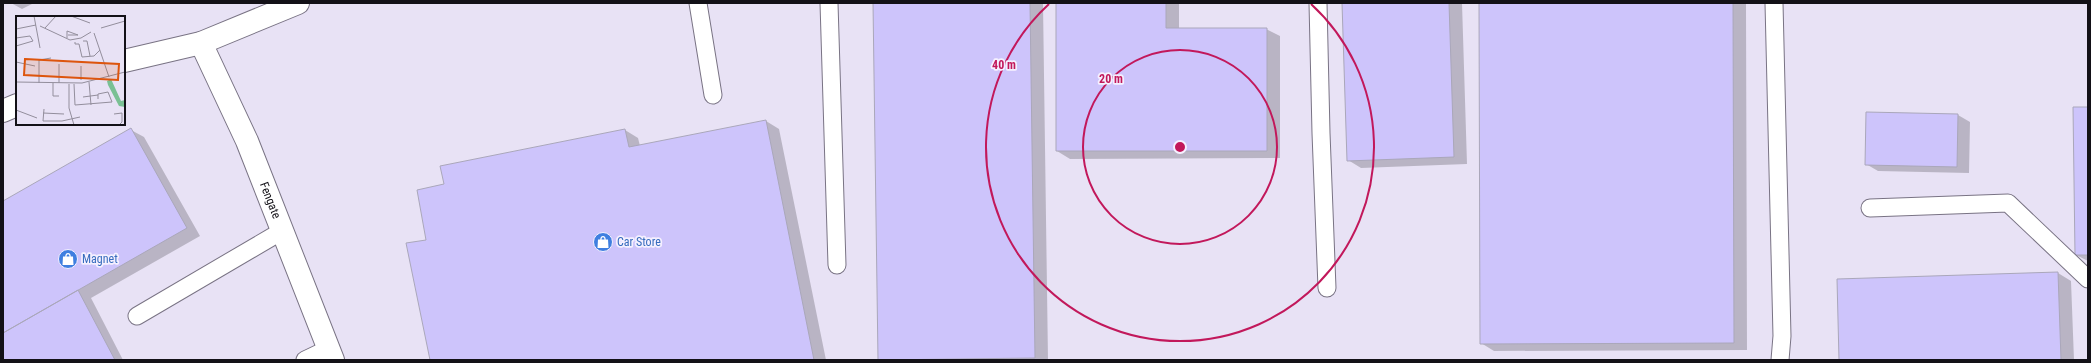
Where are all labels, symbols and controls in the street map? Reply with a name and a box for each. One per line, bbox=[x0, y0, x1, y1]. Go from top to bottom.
inset map bbox=[16, 16, 125, 125]
text: 40 m bbox=[992, 58, 1016, 72]
text: 20 m bbox=[1099, 72, 1123, 86]
centre of rings bbox=[1173, 140, 1187, 154]
street label: Fengate bbox=[257, 180, 284, 221]
shop icon: Car Store bbox=[592, 231, 614, 253]
place label: Car Store bbox=[617, 235, 661, 249]
shop icon: Magnet bbox=[57, 248, 79, 270]
place label: Magnet bbox=[82, 252, 118, 266]

